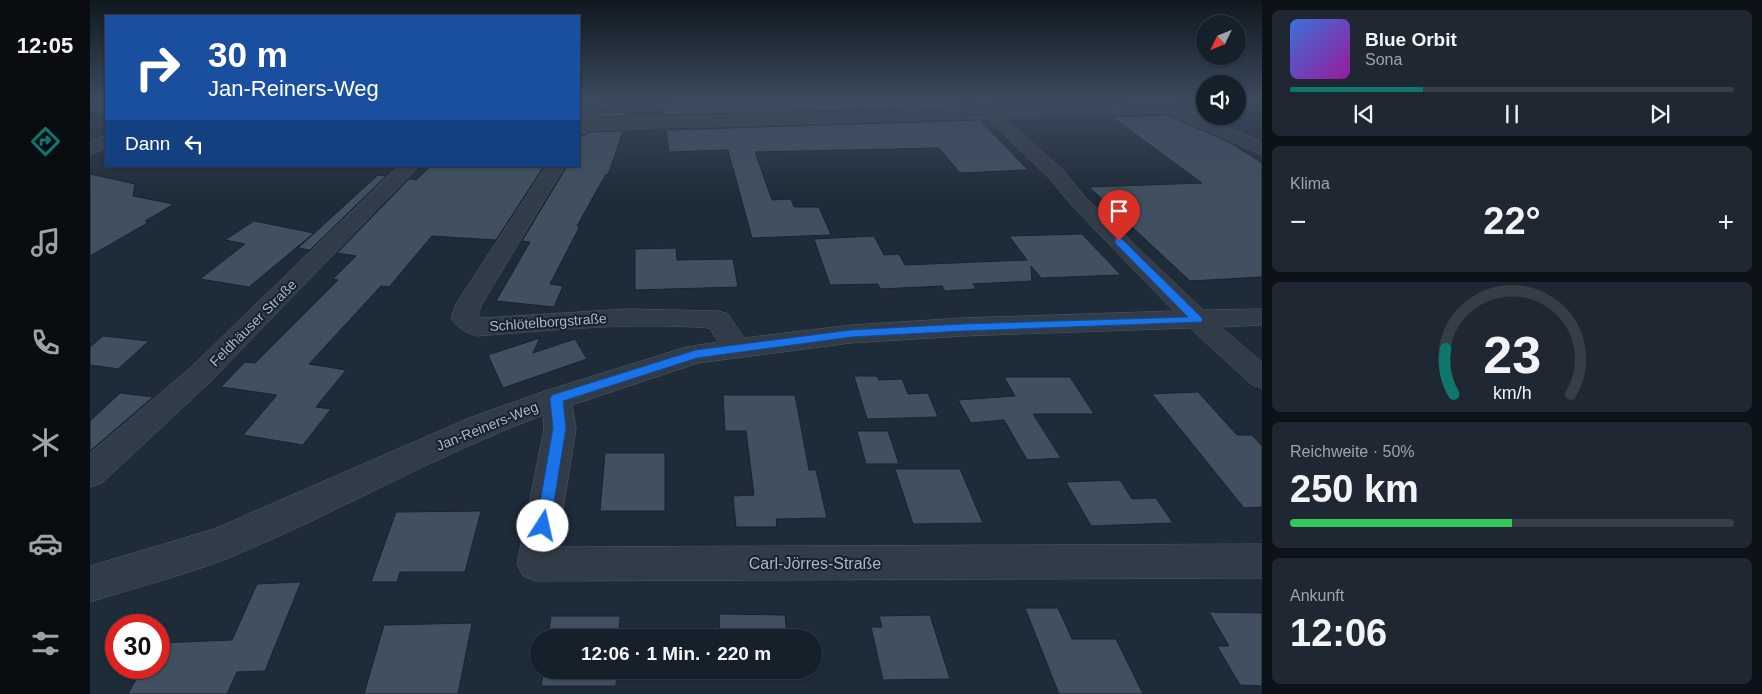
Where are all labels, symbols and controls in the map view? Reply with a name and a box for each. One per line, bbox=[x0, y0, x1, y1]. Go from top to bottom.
north arrow bbox=[1196, 15, 1246, 65]
map controls bbox=[1196, 15, 1246, 125]
text: Blue Orbit bbox=[1365, 29, 1457, 50]
text: 12:05 bbox=[17, 33, 73, 58]
icon: right bbox=[125, 35, 190, 100]
text: 30 m bbox=[208, 35, 288, 74]
text: Sona bbox=[1365, 51, 1402, 68]
button: sound bbox=[1196, 75, 1246, 125]
text: Jan-Reiners-Weg bbox=[208, 76, 379, 101]
icon: previous bbox=[1350, 100, 1378, 128]
icon: pause bbox=[1498, 100, 1526, 128]
icon: next bbox=[1646, 100, 1674, 128]
icon: directions bbox=[28, 124, 63, 159]
icon: left bbox=[180, 130, 208, 158]
text: Dann bbox=[125, 133, 170, 154]
text: Klima bbox=[1290, 175, 1330, 192]
pin bbox=[1098, 190, 1140, 241]
icon: arrive bbox=[1105, 197, 1133, 225]
text: 22° bbox=[1483, 200, 1541, 242]
text: − bbox=[1290, 206, 1306, 237]
text: + bbox=[1718, 206, 1734, 237]
icon: music bbox=[28, 225, 63, 260]
street label: Feldhäuser Straße bbox=[206, 276, 300, 370]
street label: Schlötelborgstraße bbox=[489, 310, 607, 334]
icon: phone bbox=[28, 325, 63, 360]
text: 23 bbox=[1483, 326, 1541, 384]
text: km/h bbox=[1493, 383, 1531, 403]
street label: Jan-Reiners-Weg bbox=[434, 398, 540, 454]
icon: climate bbox=[28, 425, 63, 460]
text: Reichweite · 50% bbox=[1290, 443, 1415, 460]
text: 250 km bbox=[1290, 468, 1419, 510]
position arrow bbox=[516, 499, 568, 551]
icon: car bbox=[28, 526, 63, 561]
street label: Carl-Jörres-Straße bbox=[749, 555, 881, 572]
text: Ankunft bbox=[1290, 587, 1344, 604]
text: 12:06 bbox=[1290, 612, 1387, 654]
speed limit sign: 30 bbox=[105, 614, 170, 679]
icon: filters bbox=[28, 626, 63, 661]
text: 12:06 · 1 Min. · 220 m bbox=[581, 643, 771, 664]

